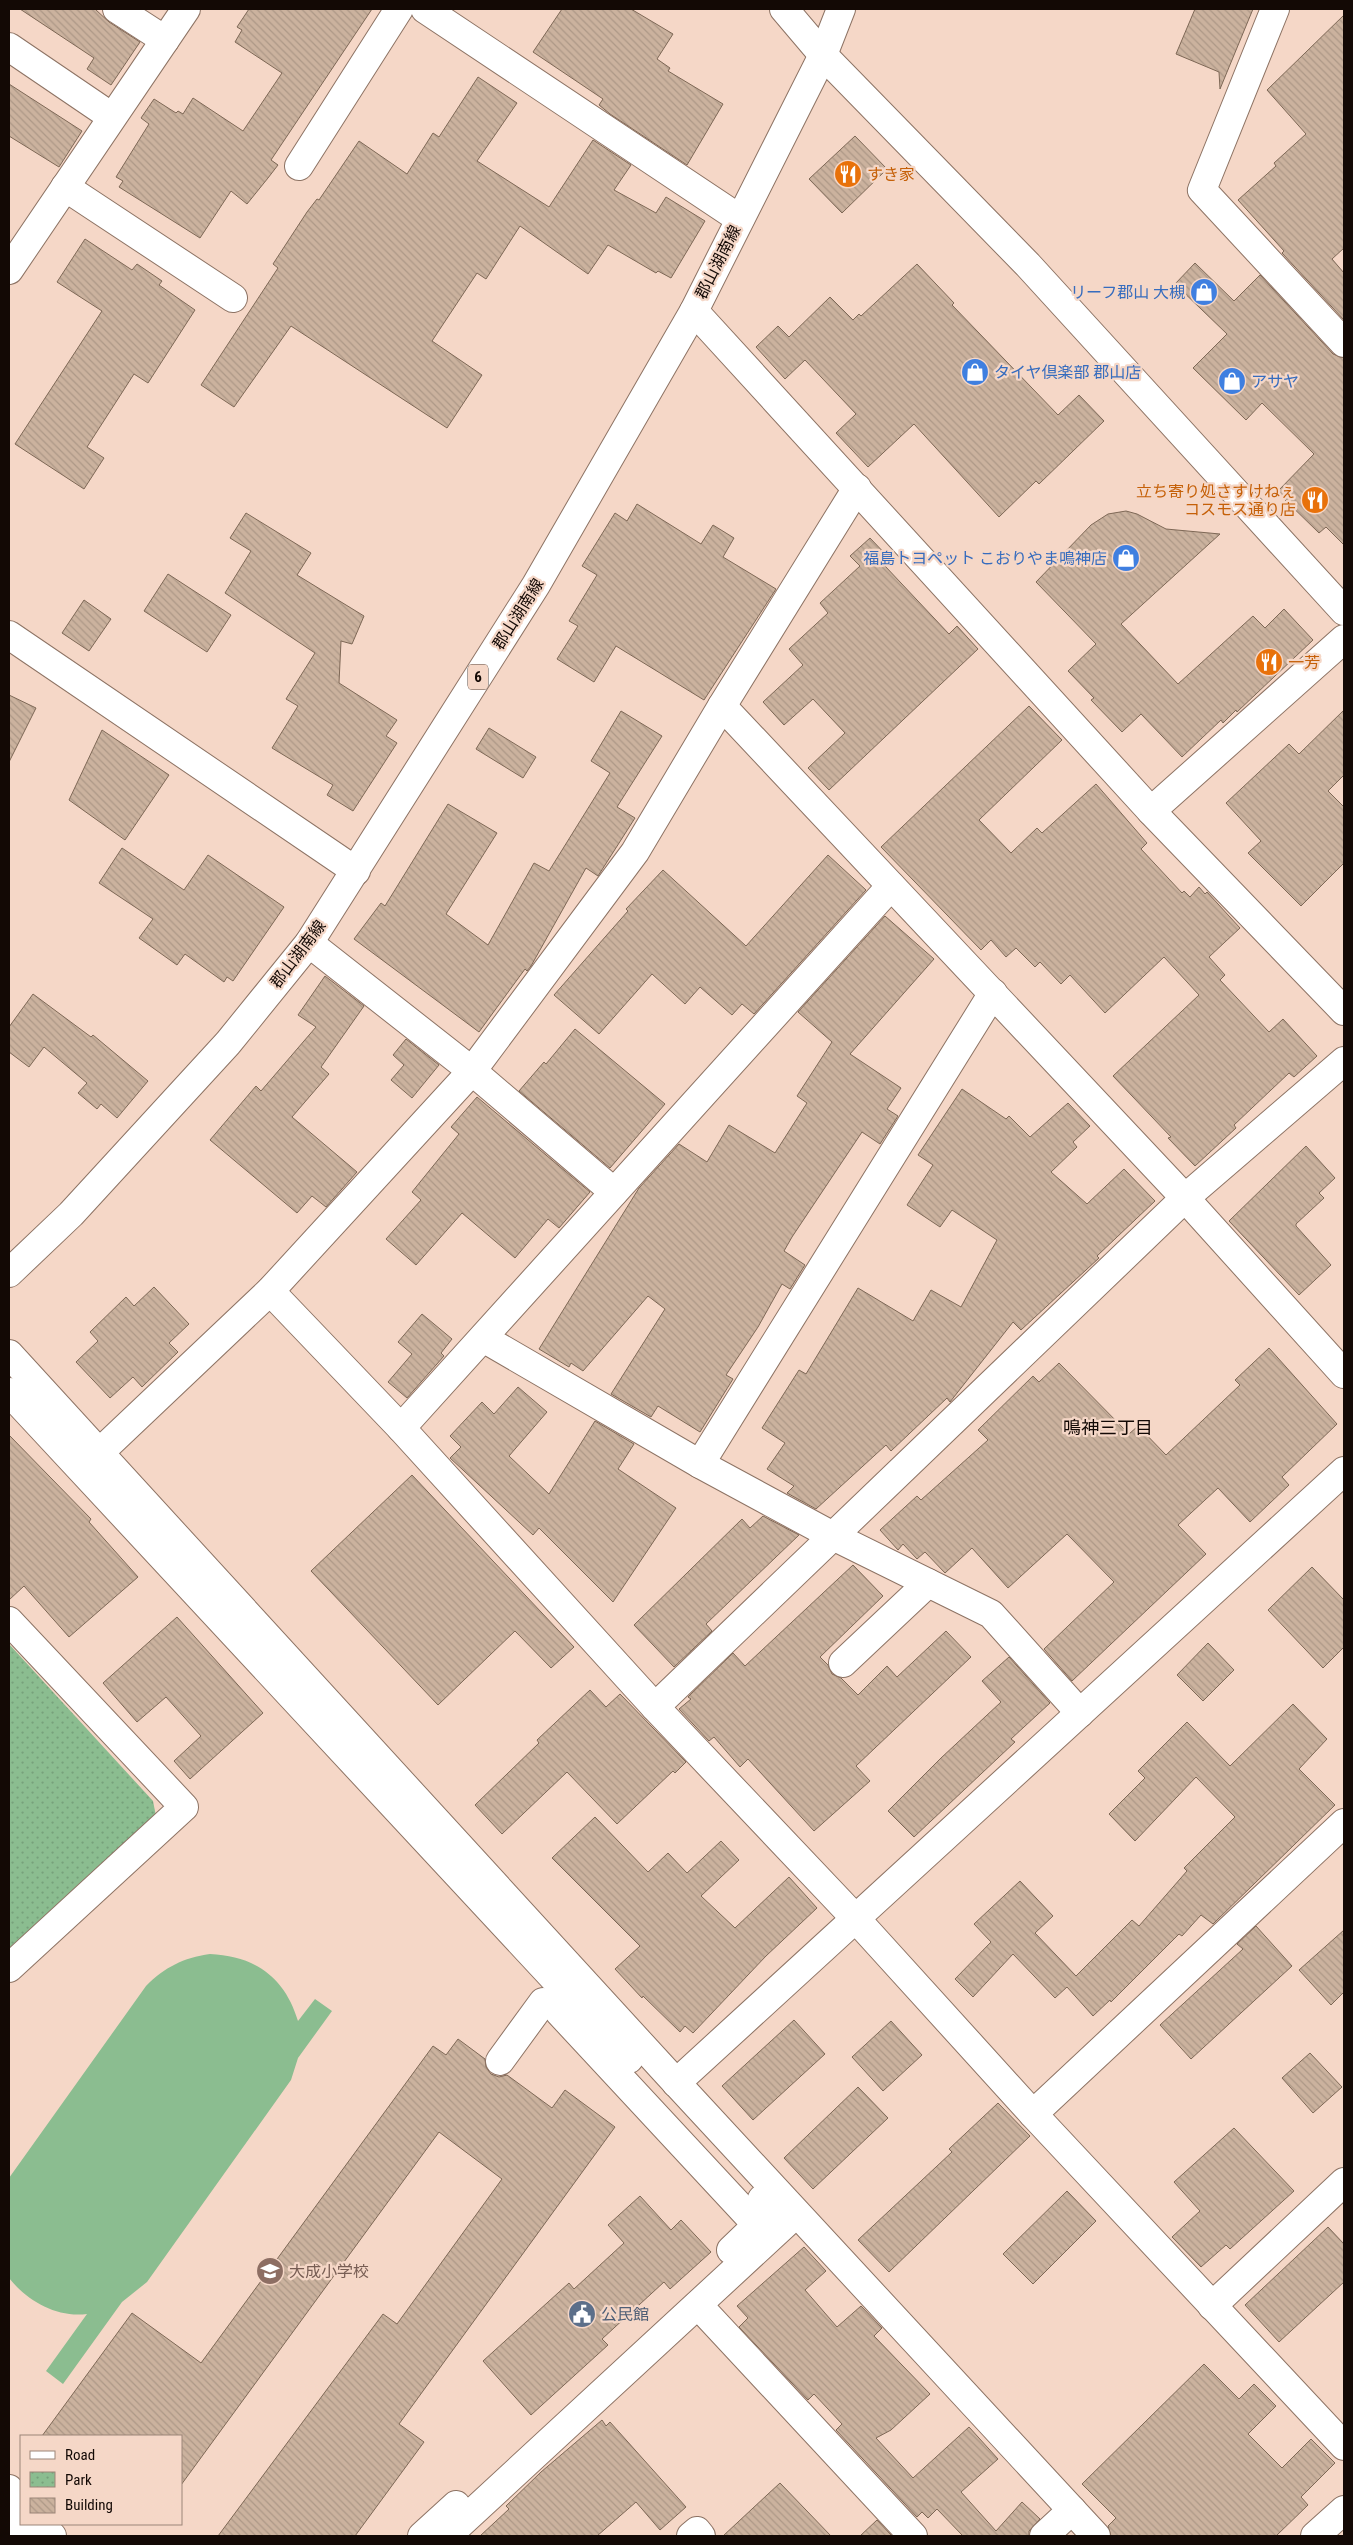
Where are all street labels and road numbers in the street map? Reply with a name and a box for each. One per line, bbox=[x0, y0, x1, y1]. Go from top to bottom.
street label: 郡山湖南線 bbox=[691, 222, 745, 302]
street label: 郡山湖南線 bbox=[489, 575, 547, 653]
road number: 6 bbox=[468, 664, 488, 690]
street label: 郡山湖南線 bbox=[266, 916, 330, 992]

